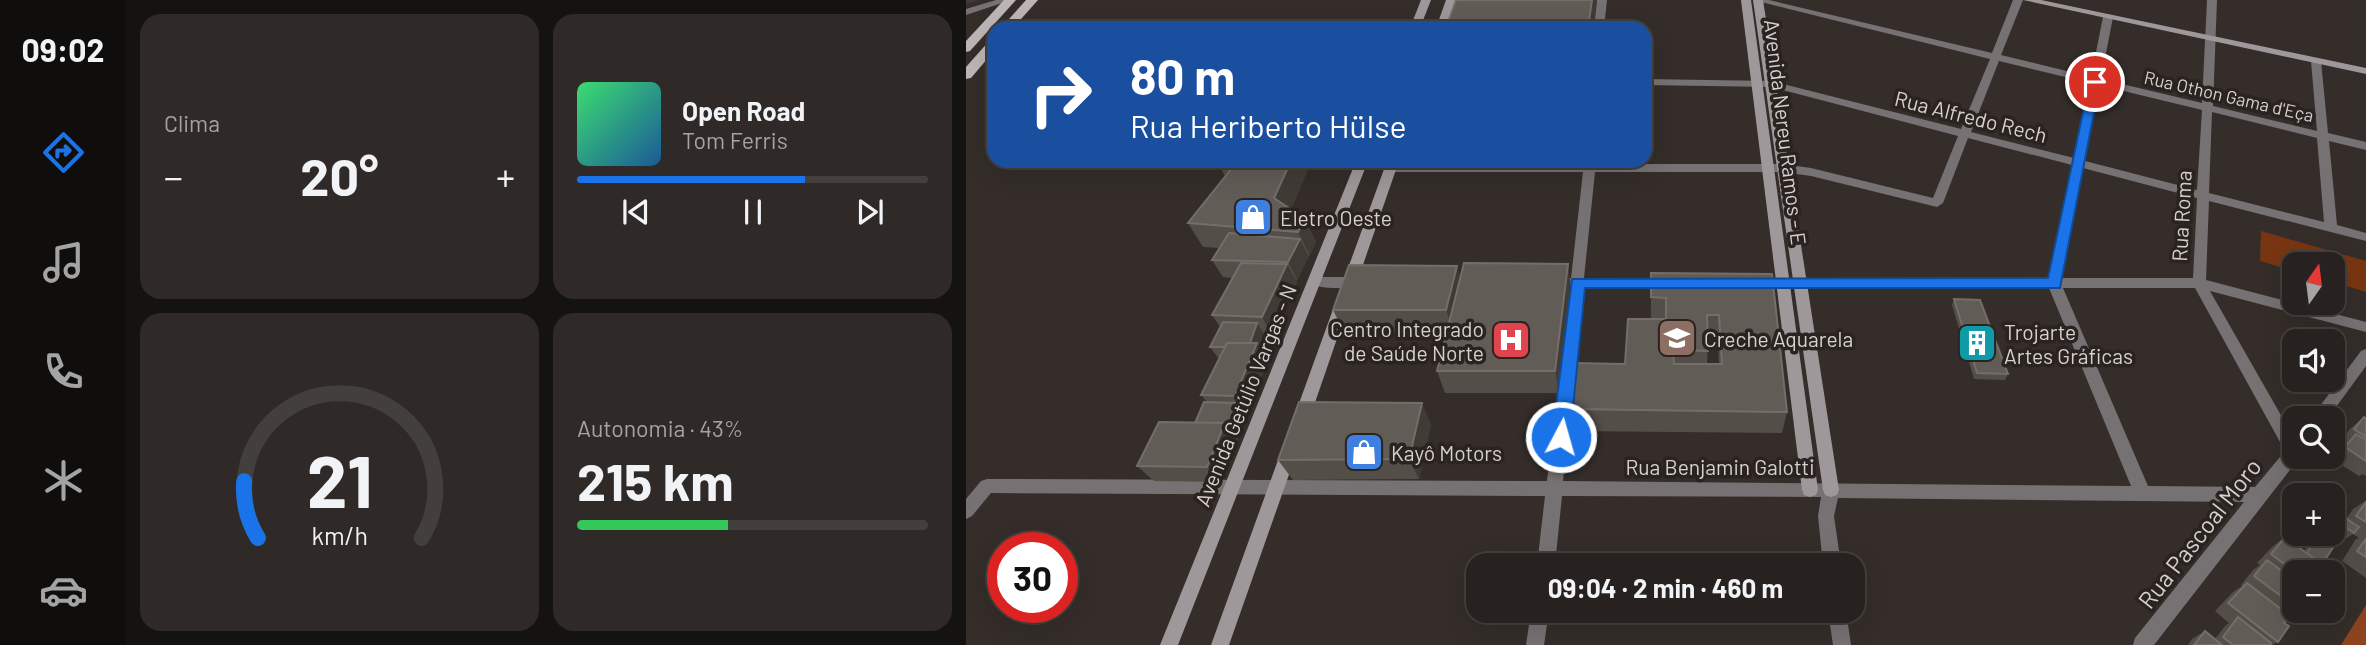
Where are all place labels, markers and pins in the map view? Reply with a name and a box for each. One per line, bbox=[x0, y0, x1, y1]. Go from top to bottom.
pin bbox=[2065, 52, 2125, 112]
shop icon: Eletro Oeste bbox=[1232, 196, 1274, 238]
place label: Eletro Oeste bbox=[1280, 205, 1392, 230]
place label: Centro Integrado de Saúde Norte bbox=[1330, 316, 1484, 365]
school or university icon: Creche Aquarela bbox=[1656, 317, 1698, 359]
hospital icon: Centro Integrado de Saúde Norte bbox=[1490, 319, 1532, 361]
place label: Trojarte Artes Gráficas bbox=[2004, 319, 2133, 368]
building icon: Trojarte Artes Gráficas bbox=[1956, 322, 1998, 364]
place label: Creche Aquarela bbox=[1704, 326, 1853, 351]
shop icon: Kayô Motors bbox=[1343, 431, 1385, 473]
place label: Kayô Motors bbox=[1391, 440, 1502, 465]

